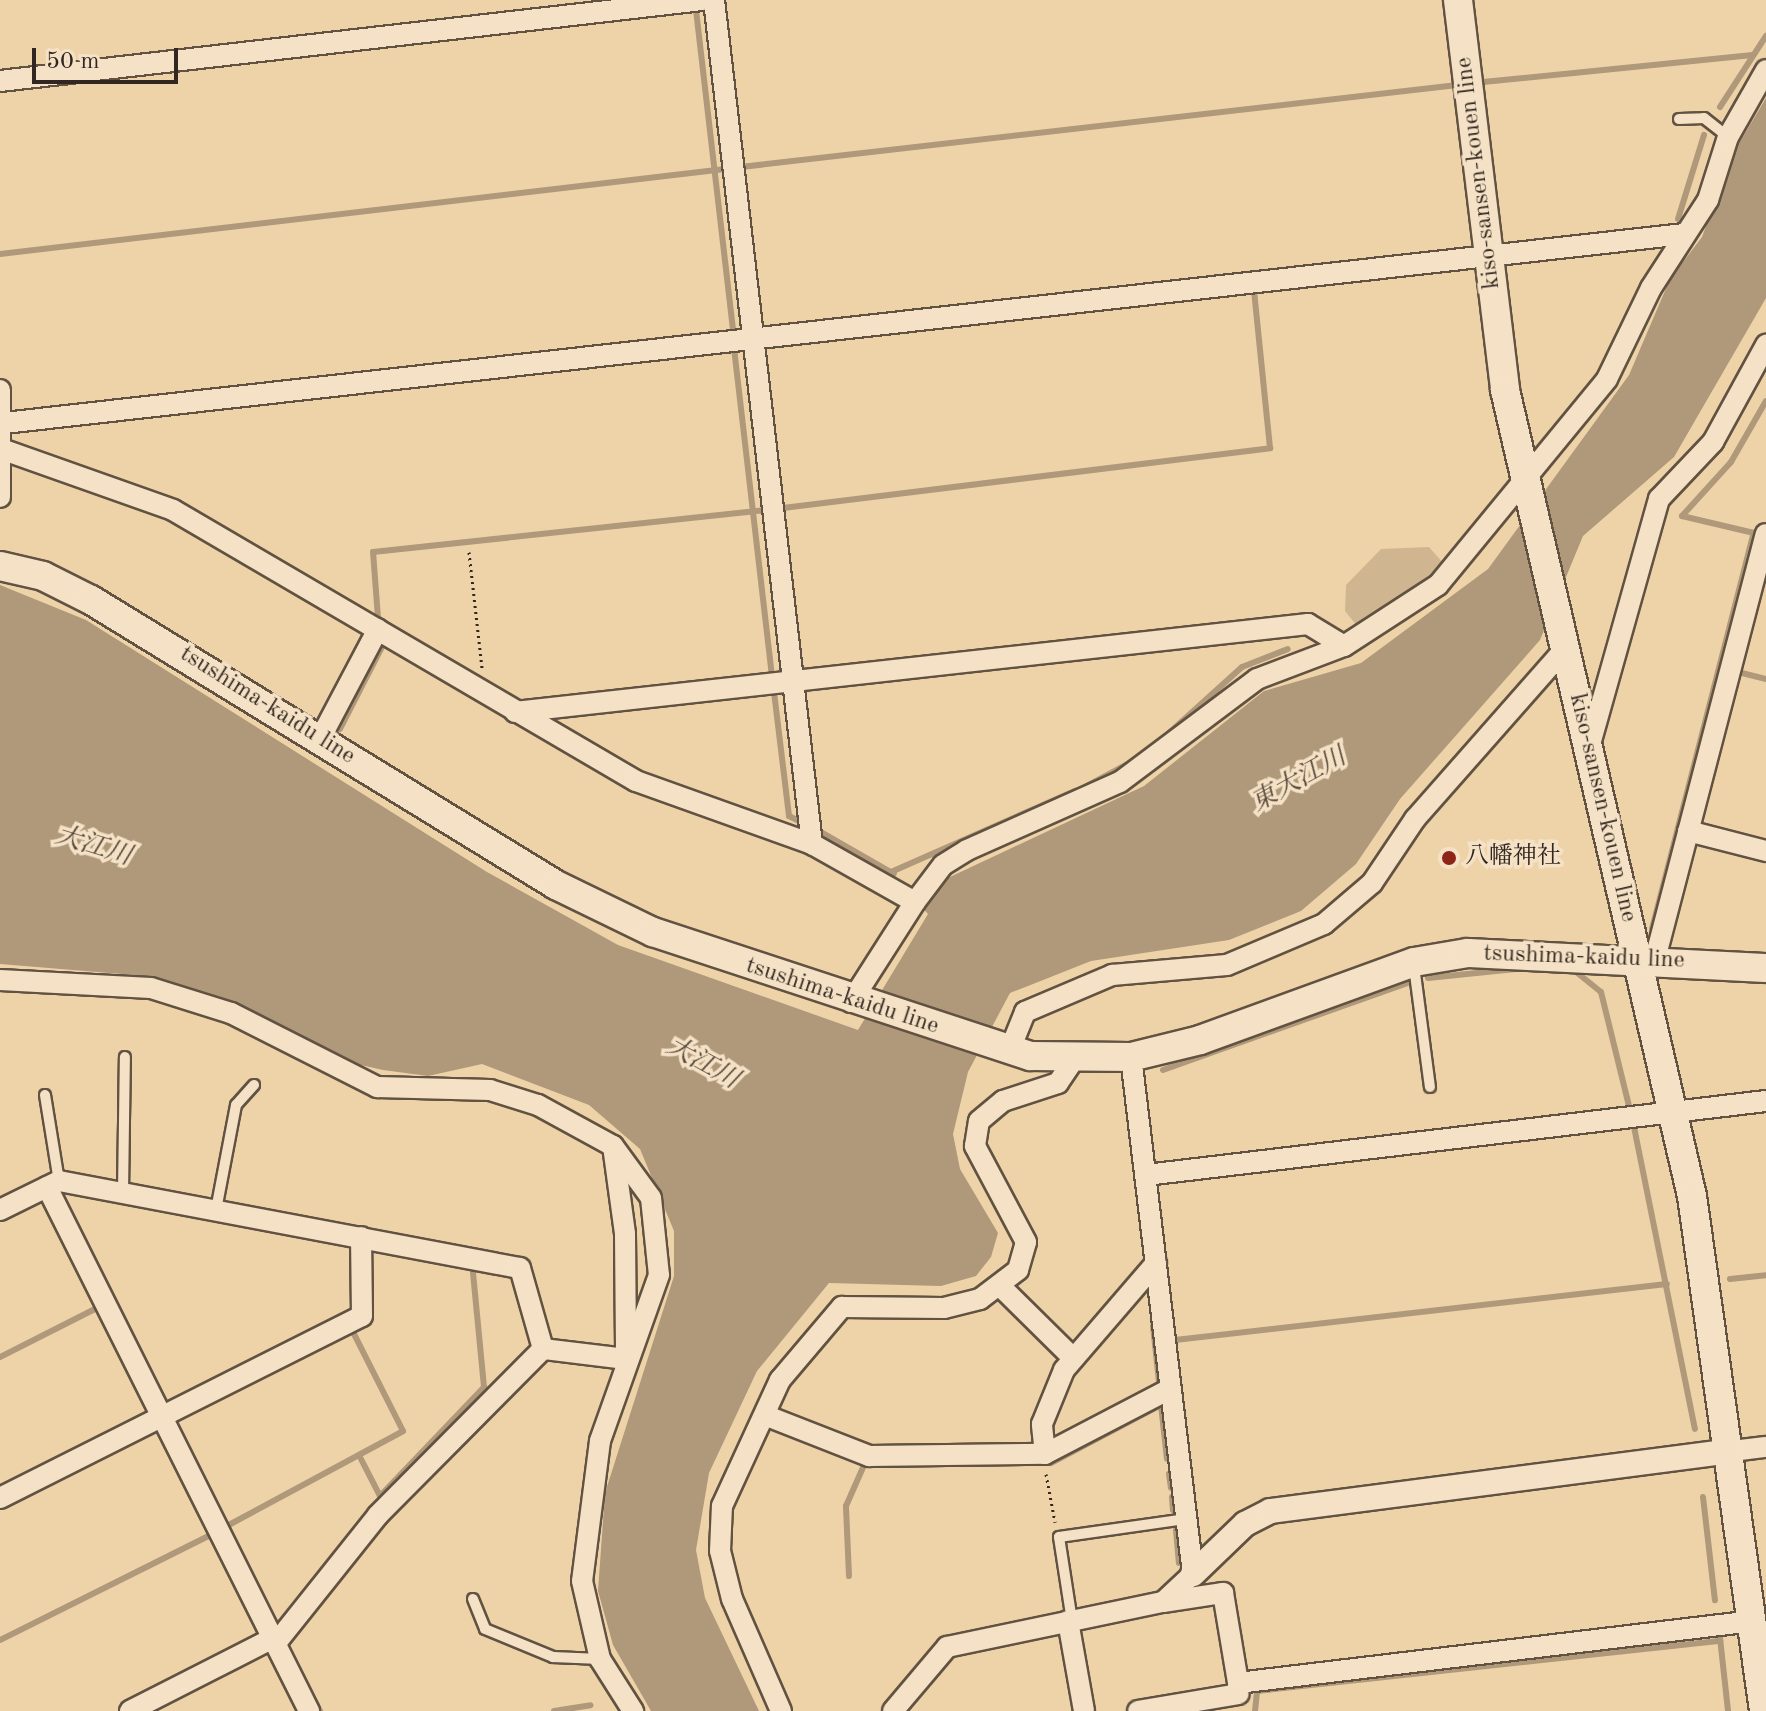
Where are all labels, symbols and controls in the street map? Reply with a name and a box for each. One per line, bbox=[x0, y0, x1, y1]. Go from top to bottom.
scale bar bbox=[36, 32, 182, 82]
text: 50 m bbox=[46, 50, 100, 74]
street label: kiso-sansen-kouen line bbox=[1450, 55, 1508, 291]
street label: tsushima-kaidu line bbox=[174, 640, 360, 772]
street label: kiso-sansen-kouen line bbox=[1562, 691, 1642, 925]
water label: 東大江川 bbox=[1246, 742, 1352, 820]
water label: 大江川 bbox=[51, 821, 135, 873]
place label: 八幡神社 bbox=[1465, 844, 1561, 872]
marker: 八幡神社 bbox=[1440, 849, 1458, 867]
street label: tsushima-kaidu line bbox=[1483, 940, 1685, 976]
street label: tsushima-kaidu line bbox=[742, 952, 942, 1042]
water label: 大江川 bbox=[660, 1031, 744, 1097]

